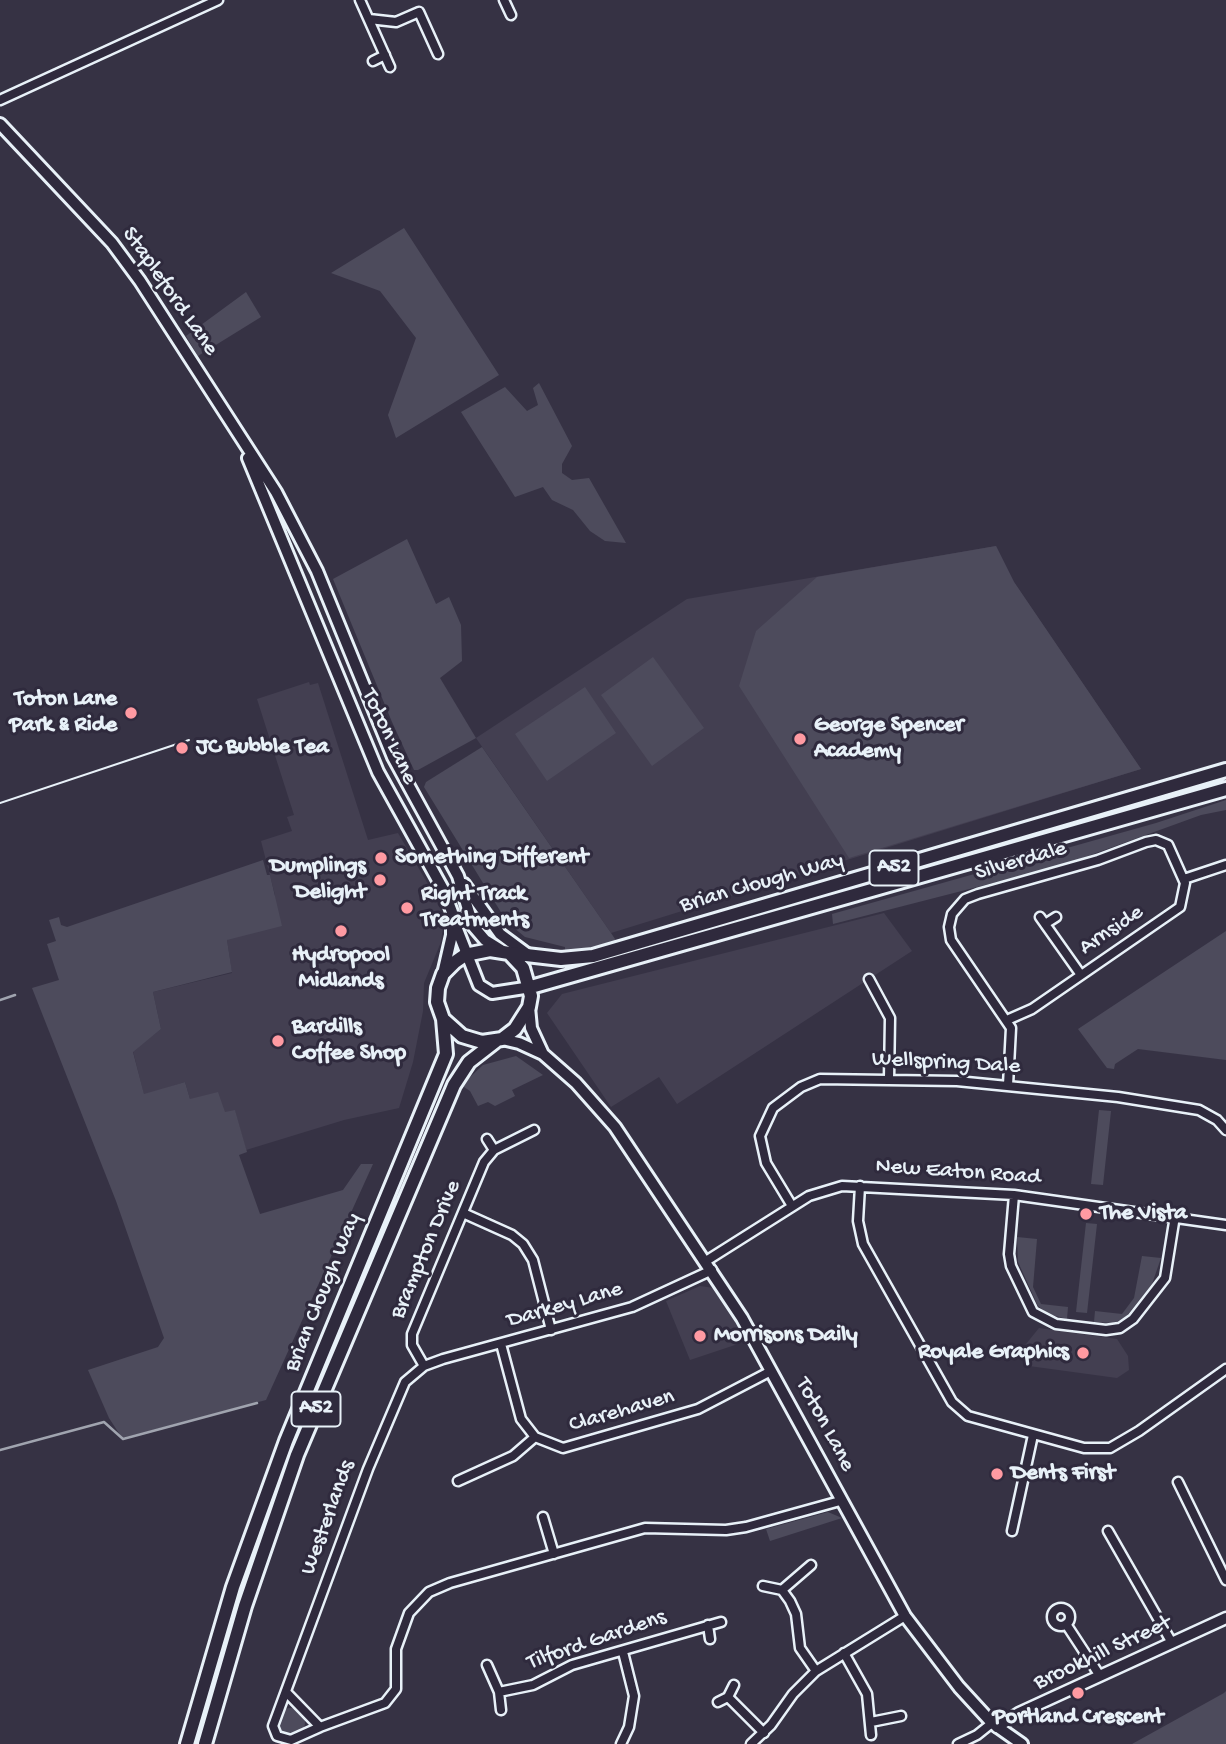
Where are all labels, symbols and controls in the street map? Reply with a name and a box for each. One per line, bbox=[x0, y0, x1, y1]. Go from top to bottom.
street label: Stapleford Lane bbox=[114, 222, 224, 362]
street label: Toton Lane bbox=[354, 685, 422, 789]
place label: Toton Lane Park & Ride bbox=[9, 686, 117, 740]
marker: Toton Lane Park & Ride bbox=[123, 705, 139, 721]
place label: George Spencer Academy bbox=[814, 712, 963, 766]
marker: George Spencer Academy bbox=[792, 731, 808, 747]
place label: JC Bubble Tea bbox=[196, 734, 329, 762]
marker: JC Bubble Tea bbox=[174, 740, 190, 756]
street label: Silverdale bbox=[972, 836, 1070, 888]
place label: Something Different bbox=[395, 844, 588, 872]
street label: Brian Clough Way bbox=[677, 847, 847, 921]
marker: Something Different bbox=[373, 850, 389, 866]
road number: A52 bbox=[870, 850, 918, 886]
place label: Dumplings Delight bbox=[270, 853, 366, 907]
marker: Dumplings Delight bbox=[372, 872, 388, 888]
place label: Right Track Treatments bbox=[421, 881, 529, 935]
marker: Right Track Treatments bbox=[399, 900, 415, 916]
street label: Arnside bbox=[1075, 900, 1149, 962]
marker: Hydropool Midlands bbox=[333, 923, 349, 939]
place label: Hydropool Midlands bbox=[292, 942, 390, 996]
place label: Bardills Coffee Shop bbox=[292, 1014, 406, 1068]
marker: Bardills Coffee Shop bbox=[270, 1033, 286, 1049]
street label: Wellspring Dale bbox=[871, 1046, 1021, 1082]
street label: New Eaton Road bbox=[875, 1153, 1041, 1193]
street label: Brampton Drive bbox=[385, 1176, 469, 1324]
place label: The Vista bbox=[1100, 1200, 1187, 1228]
marker: The Vista bbox=[1078, 1206, 1094, 1222]
street label: Brian Clough Way bbox=[280, 1210, 368, 1376]
street label: Darkey Lane bbox=[504, 1276, 626, 1336]
place label: Morrisons Daily bbox=[714, 1322, 858, 1350]
marker: Morrisons Daily bbox=[692, 1328, 708, 1344]
place label: Royale Graphics bbox=[918, 1339, 1069, 1367]
marker: Royale Graphics bbox=[1075, 1345, 1091, 1361]
street label: Toton Lane bbox=[788, 1373, 860, 1477]
street label: Clarehaven bbox=[566, 1384, 678, 1440]
road number: A52 bbox=[292, 1392, 340, 1426]
street label: Westerlands bbox=[296, 1457, 362, 1579]
place label: Dents First bbox=[1011, 1460, 1115, 1488]
marker: Dents First bbox=[989, 1466, 1005, 1482]
street label: Tilford Gardens bbox=[524, 1604, 670, 1678]
street label: Brookhill Street bbox=[1030, 1610, 1176, 1698]
marker: Portland Crescent bbox=[1070, 1685, 1086, 1701]
place label: Portland Crescent bbox=[993, 1704, 1163, 1732]

